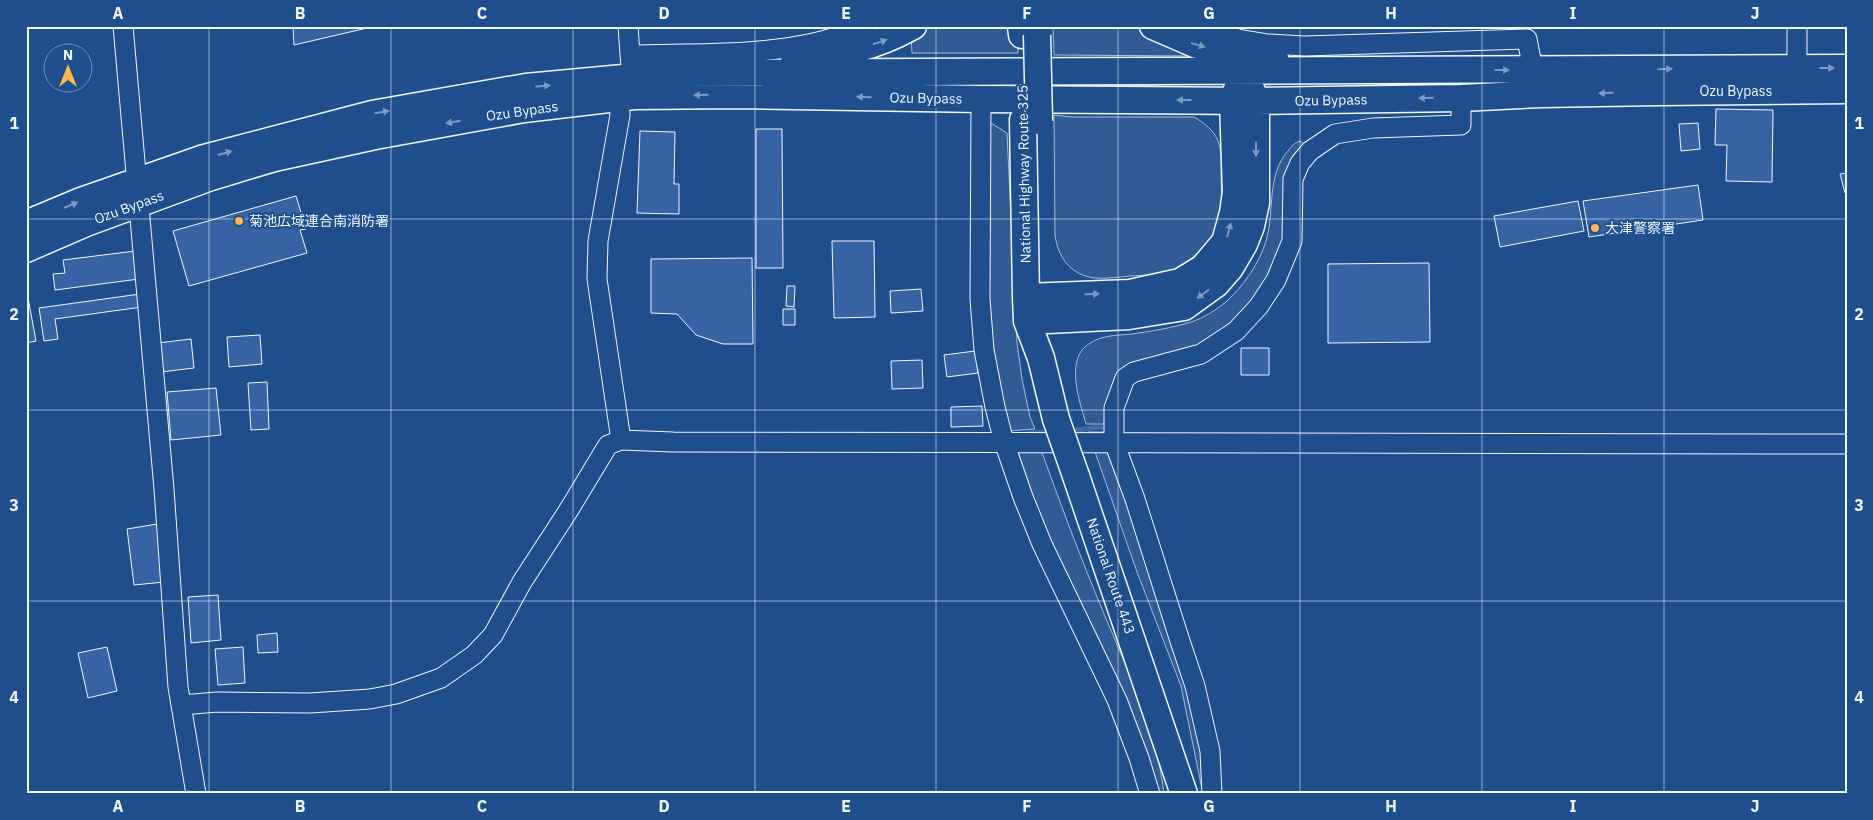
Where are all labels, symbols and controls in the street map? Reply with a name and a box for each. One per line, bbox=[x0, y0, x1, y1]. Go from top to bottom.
text: A bbox=[113, 3, 124, 23]
text: B bbox=[295, 3, 306, 23]
text: C bbox=[477, 3, 487, 23]
text: D bbox=[658, 3, 670, 23]
text: E bbox=[841, 3, 851, 23]
text: F bbox=[1022, 3, 1032, 23]
text: G bbox=[1203, 3, 1215, 23]
text: H bbox=[1385, 3, 1397, 23]
text: I bbox=[1570, 3, 1577, 23]
text: J bbox=[1751, 3, 1759, 23]
one-way arrow bbox=[872, 38, 887, 46]
one-way arrow bbox=[1190, 41, 1205, 49]
north arrow bbox=[42, 42, 92, 92]
text: N bbox=[63, 46, 73, 64]
one-way arrow bbox=[1820, 64, 1836, 72]
one-way arrow bbox=[1657, 65, 1673, 73]
one-way arrow bbox=[1495, 66, 1511, 74]
one-way arrow bbox=[535, 82, 551, 90]
street label: Ozu Bypass bbox=[1700, 82, 1773, 100]
street label: National Highway Route 325 bbox=[1013, 84, 1035, 264]
street label: Ozu Bypass bbox=[889, 88, 963, 108]
one-way arrow bbox=[1597, 89, 1613, 97]
street label: Ozu Bypass bbox=[1294, 90, 1368, 110]
one-way arrow bbox=[693, 92, 709, 100]
one-way arrow bbox=[856, 93, 872, 101]
one-way arrow bbox=[1417, 94, 1433, 102]
one-way arrow bbox=[1176, 96, 1192, 104]
street label: Ozu Bypass bbox=[485, 97, 559, 125]
one-way arrow bbox=[375, 108, 391, 116]
text: 1 bbox=[9, 113, 19, 133]
text: 1 bbox=[1854, 113, 1864, 133]
one-way arrow bbox=[445, 118, 461, 126]
one-way arrow bbox=[1252, 142, 1260, 158]
one-way arrow bbox=[217, 148, 232, 156]
street label: Ozu Bypass bbox=[92, 186, 166, 228]
one-way arrow bbox=[64, 201, 79, 209]
place label: 菊池広域連合南消防署 bbox=[249, 212, 389, 230]
marker: 菊池広域連合南消防署 bbox=[233, 215, 245, 227]
place label: 大津警察署 bbox=[1605, 219, 1675, 237]
marker: 大津警察署 bbox=[1589, 222, 1601, 234]
one-way arrow bbox=[1225, 223, 1233, 238]
one-way arrow bbox=[1196, 289, 1209, 299]
one-way arrow bbox=[1085, 290, 1101, 298]
text: 2 bbox=[9, 304, 19, 324]
text: 2 bbox=[1854, 304, 1864, 324]
text: 3 bbox=[9, 495, 19, 515]
text: 3 bbox=[1854, 495, 1864, 515]
street label: National Route 443 bbox=[1083, 516, 1139, 636]
text: 4 bbox=[9, 687, 19, 707]
text: 4 bbox=[1854, 687, 1864, 707]
text: A bbox=[113, 796, 124, 816]
text: B bbox=[295, 796, 306, 816]
text: C bbox=[477, 796, 487, 816]
text: D bbox=[658, 796, 670, 816]
text: E bbox=[841, 796, 851, 816]
text: F bbox=[1022, 796, 1032, 816]
text: G bbox=[1203, 796, 1215, 816]
text: H bbox=[1385, 796, 1397, 816]
text: I bbox=[1570, 796, 1577, 816]
text: J bbox=[1751, 796, 1759, 816]

